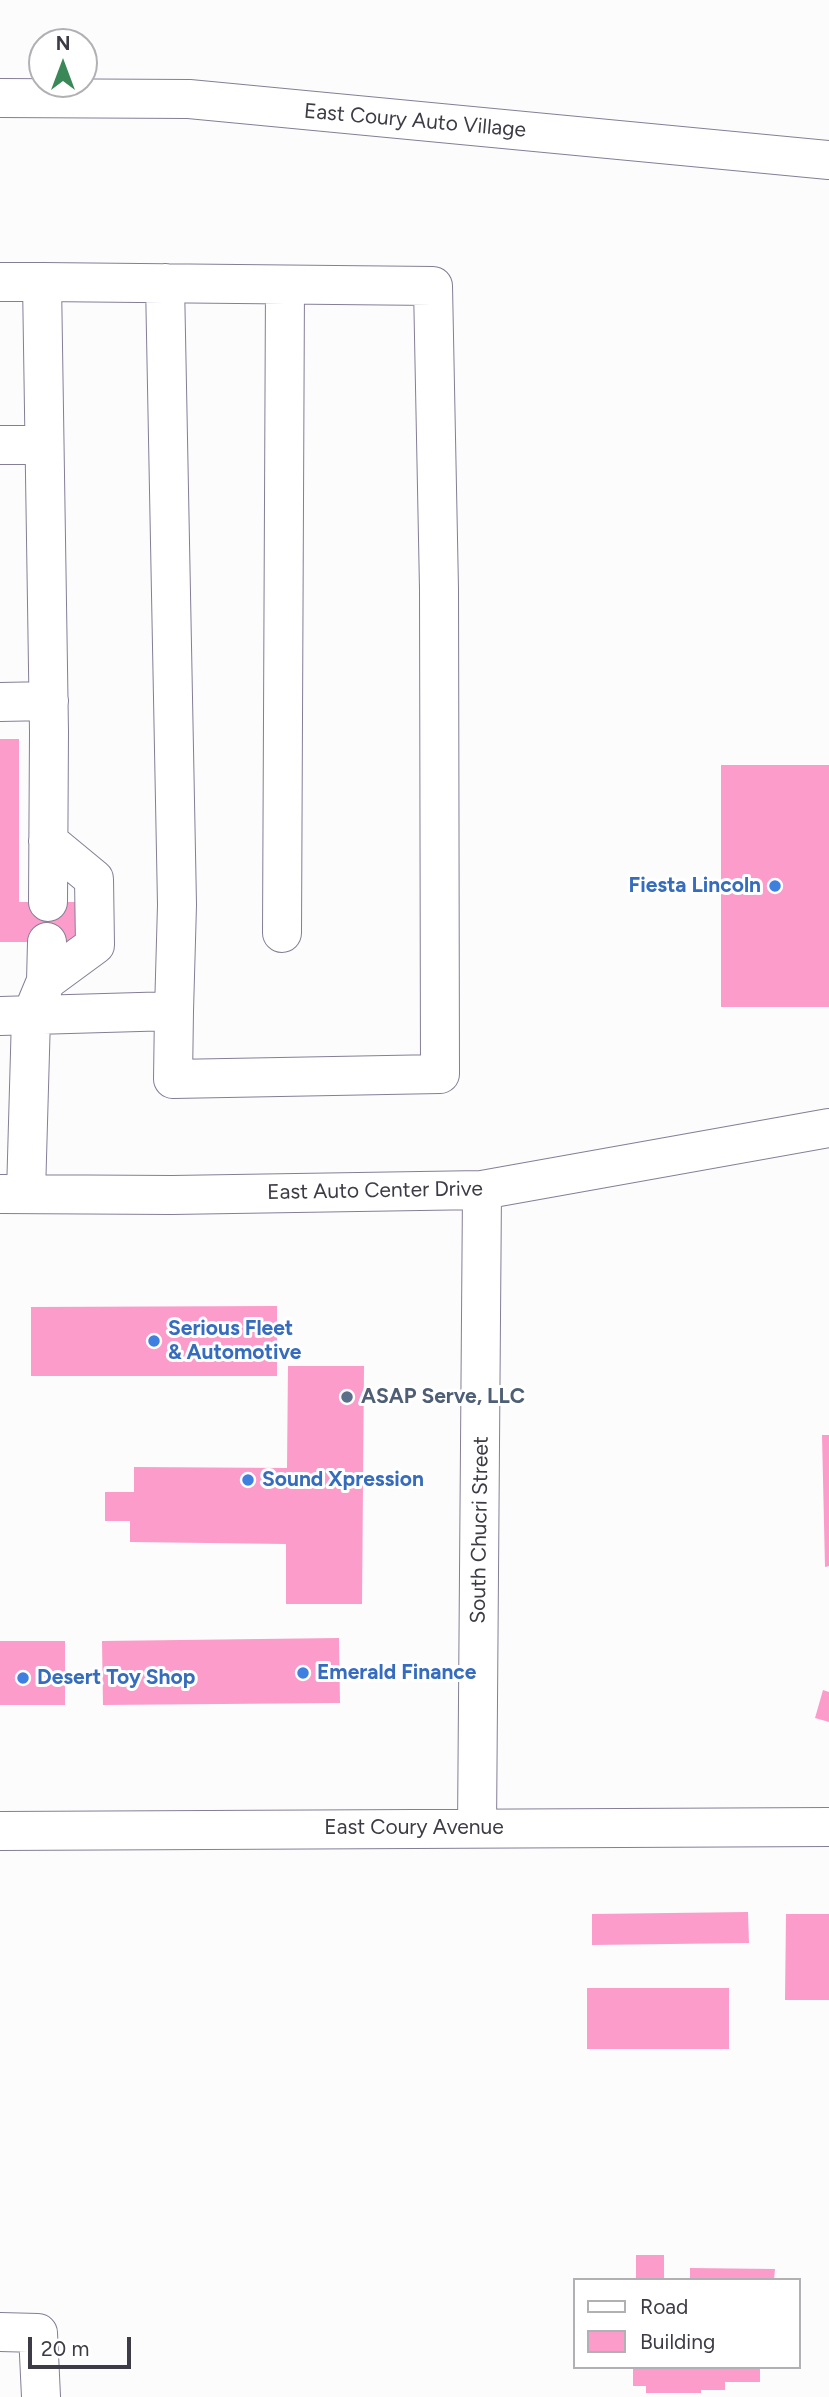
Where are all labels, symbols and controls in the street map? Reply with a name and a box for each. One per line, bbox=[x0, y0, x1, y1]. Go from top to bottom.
north arrow bbox=[28, 28, 98, 98]
text: N bbox=[56, 32, 70, 55]
street label: East Coury Auto Village bbox=[303, 99, 527, 143]
place label: Fiesta Lincoln bbox=[629, 873, 761, 899]
marker: Fiesta Lincoln bbox=[767, 878, 783, 894]
street label: East Auto Center Drive bbox=[267, 1177, 483, 1205]
place label: Serious Fleet & Automotive bbox=[168, 1316, 301, 1366]
marker: Serious Fleet & Automotive bbox=[146, 1333, 162, 1349]
place label: ASAP Serve, LLC bbox=[361, 1384, 525, 1410]
marker: ASAP Serve, LLC bbox=[339, 1389, 355, 1405]
street label: South Chucri Street bbox=[466, 1436, 494, 1624]
place label: Sound Xpression bbox=[262, 1467, 424, 1493]
marker: Sound Xpression bbox=[240, 1472, 256, 1488]
place label: Emerald Finance bbox=[317, 1660, 476, 1686]
place label: Desert Toy Shop bbox=[37, 1665, 195, 1691]
marker: Emerald Finance bbox=[295, 1665, 311, 1681]
marker: Desert Toy Shop bbox=[15, 1670, 31, 1686]
street label: East Coury Avenue bbox=[324, 1815, 504, 1841]
legend bbox=[574, 2278, 801, 2369]
text: Road bbox=[640, 2294, 688, 2319]
scale bar bbox=[32, 2324, 135, 2368]
text: Building bbox=[640, 2329, 715, 2354]
text: 20 m bbox=[41, 2336, 89, 2361]

